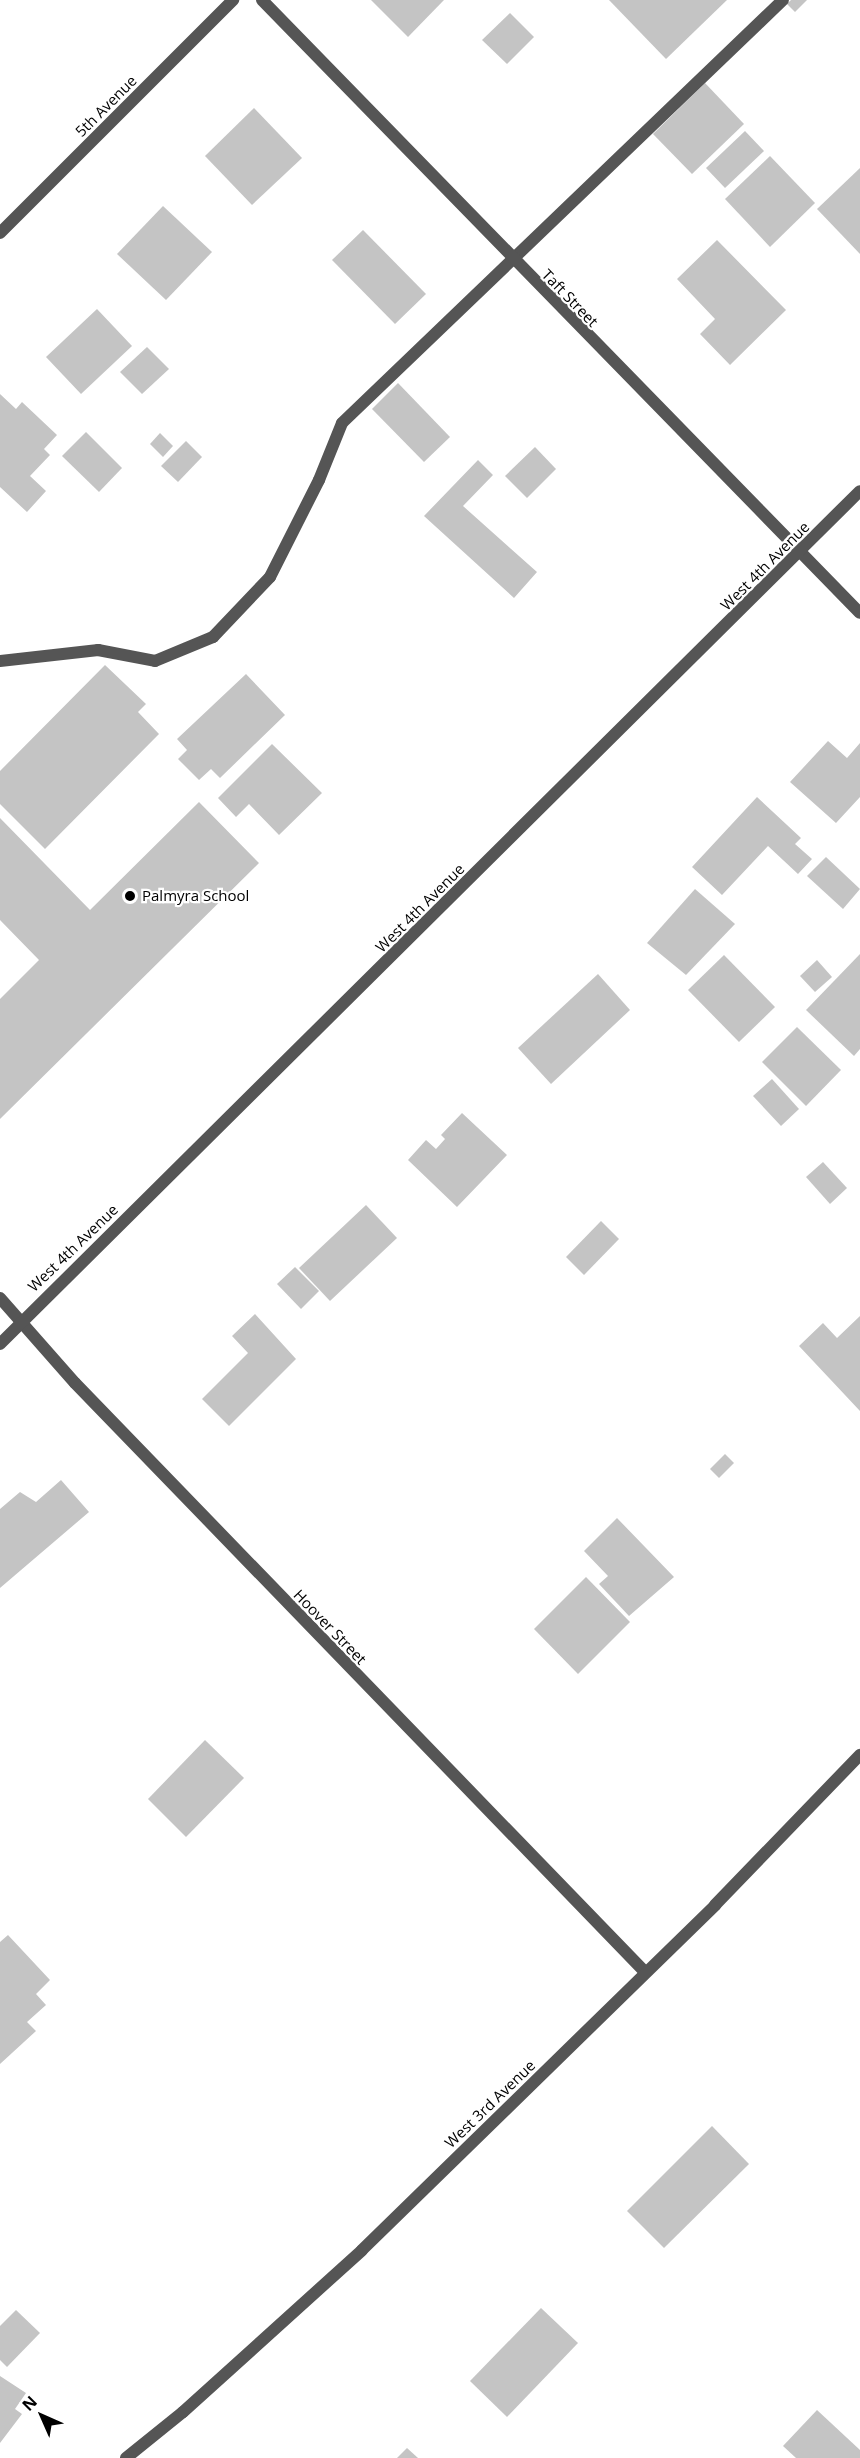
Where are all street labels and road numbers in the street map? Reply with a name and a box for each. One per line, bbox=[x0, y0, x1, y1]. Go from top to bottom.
street label: 5th Avenue bbox=[72, 72, 140, 140]
street label: Taft Street bbox=[538, 266, 602, 330]
street label: West 4th Avenue bbox=[717, 518, 813, 614]
street label: West 4th Avenue bbox=[372, 860, 468, 956]
street label: West 4th Avenue bbox=[24, 1201, 122, 1295]
street label: Hoover Street bbox=[290, 1586, 370, 1668]
street label: West 3rd Avenue bbox=[441, 2056, 539, 2152]

